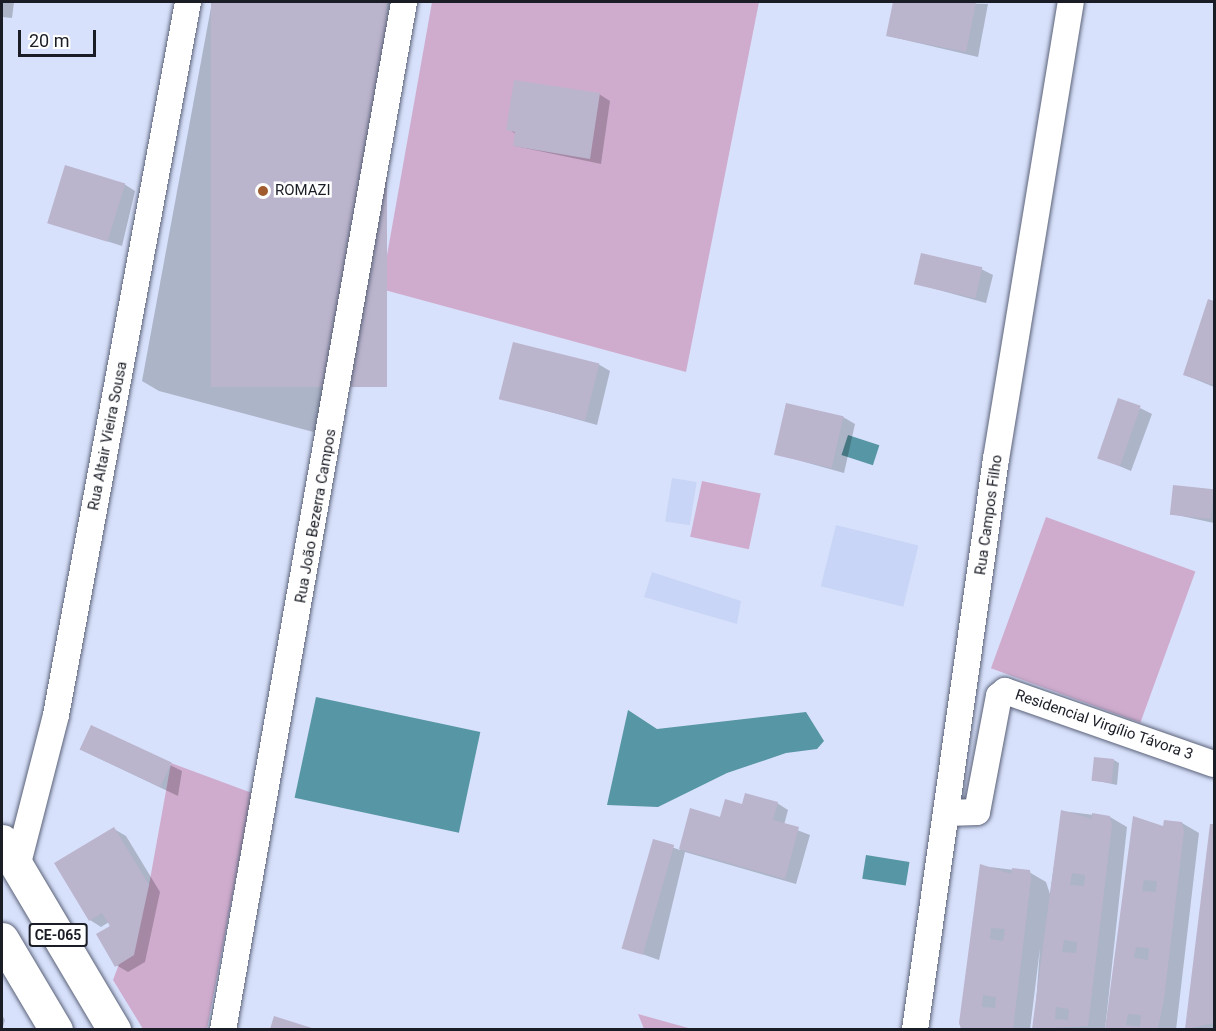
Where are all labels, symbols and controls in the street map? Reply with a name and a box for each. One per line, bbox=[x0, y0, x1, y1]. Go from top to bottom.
scale bar bbox=[21, 18, 99, 56]
text: 20 m bbox=[29, 30, 69, 51]
place label: ROMAZI bbox=[275, 182, 331, 200]
marker: ROMAZI bbox=[256, 184, 270, 198]
street label: Rua Altair Vieira Sousa bbox=[85, 360, 131, 512]
street label: Rua João Bezerra Campos bbox=[292, 427, 340, 605]
street label: Rua Campos Filho bbox=[972, 454, 1006, 576]
street label: Residencial Virgílio Távora 3 bbox=[1013, 686, 1195, 764]
road number: CE-065 bbox=[28, 924, 88, 946]

